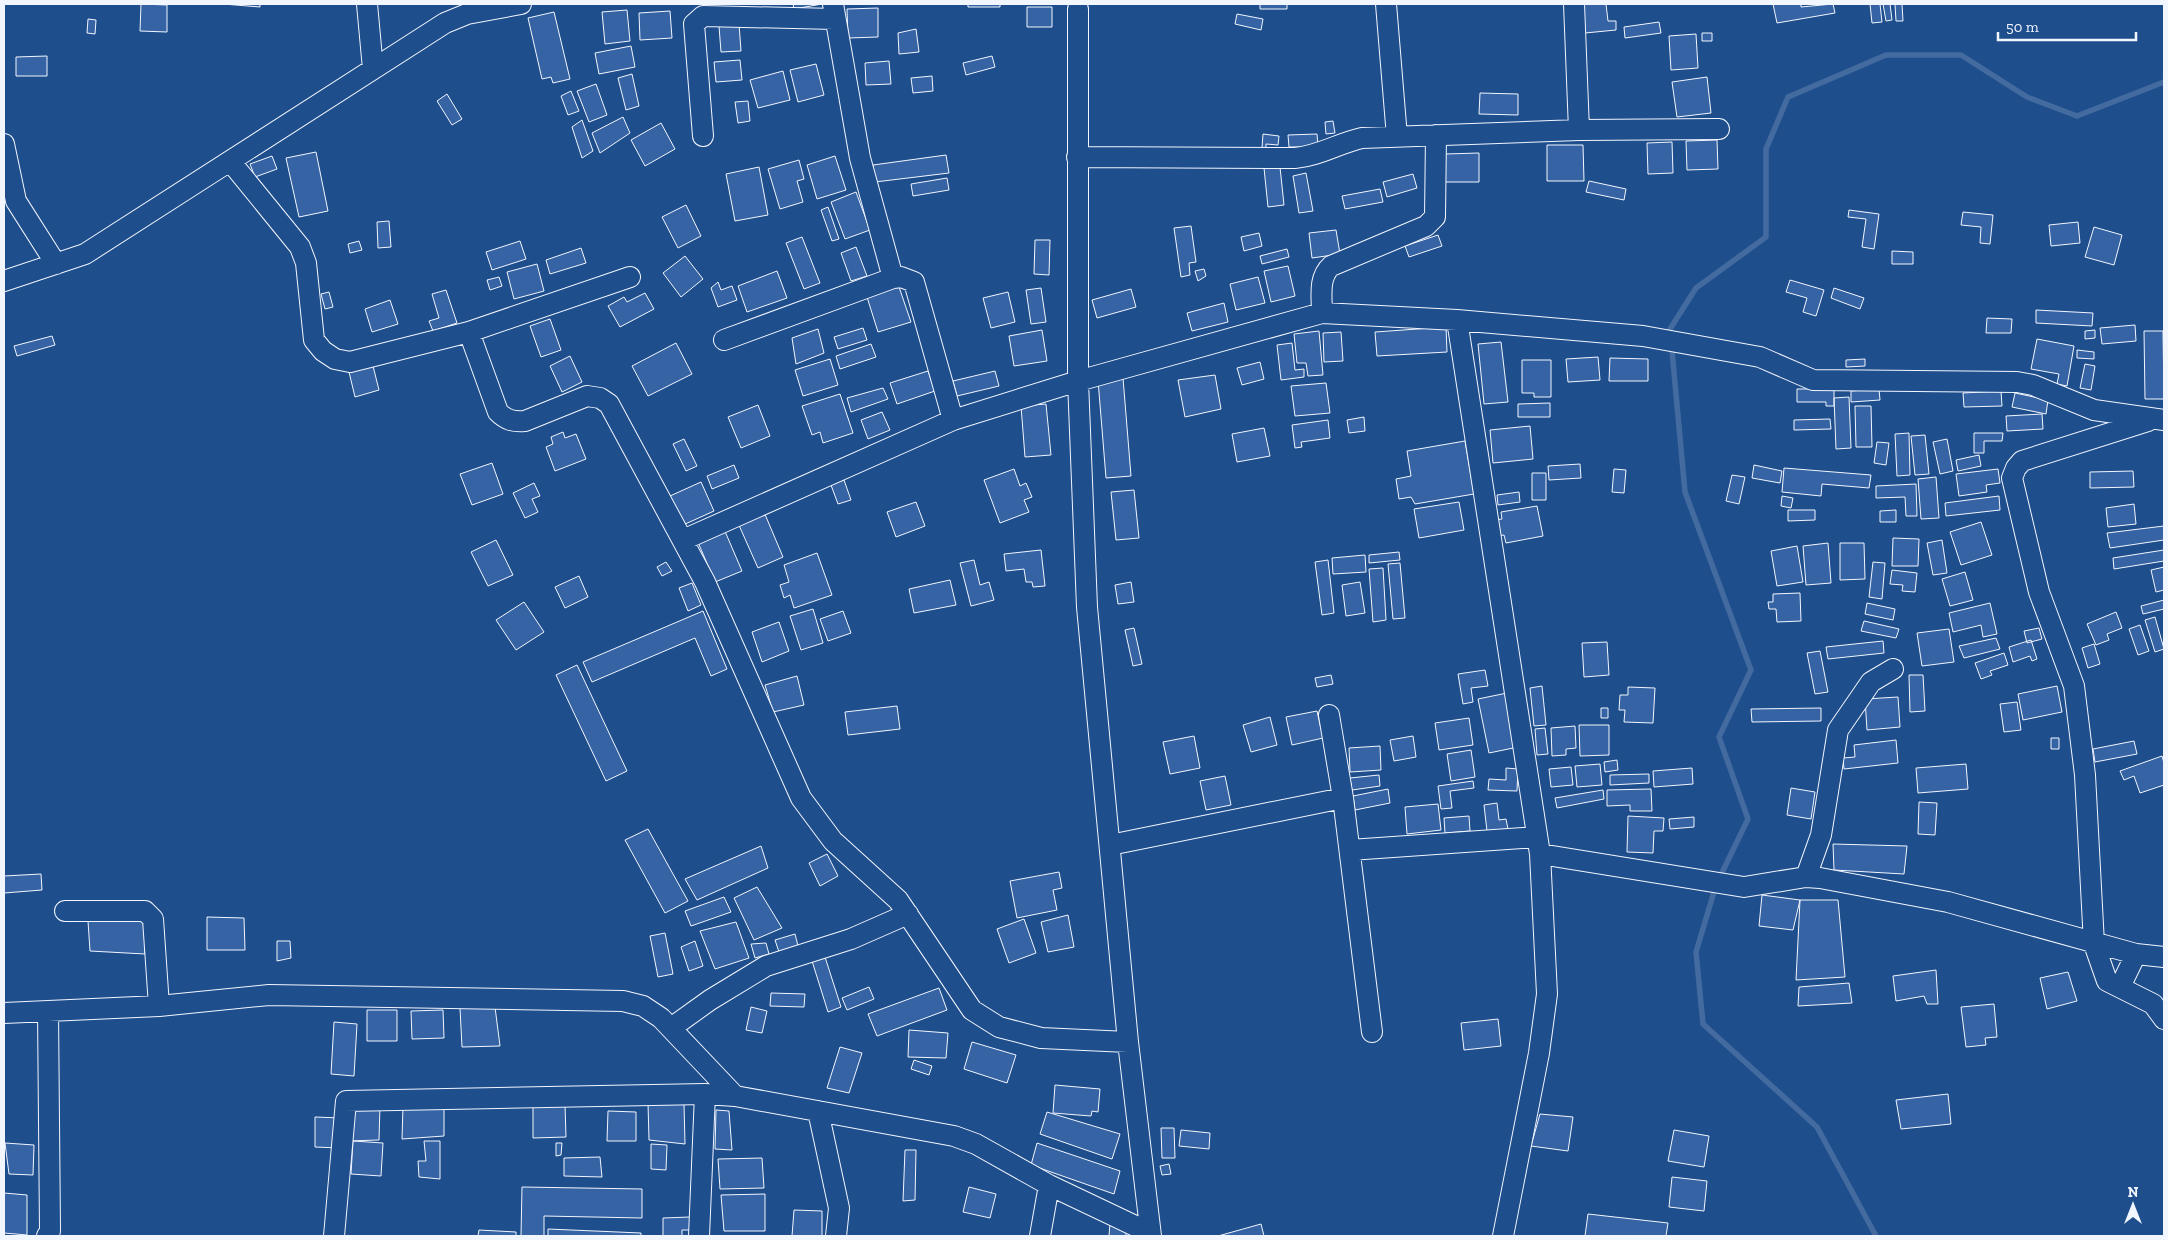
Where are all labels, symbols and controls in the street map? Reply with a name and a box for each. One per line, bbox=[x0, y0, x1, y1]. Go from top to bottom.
scale bar bbox=[1998, 10, 2136, 42]
text: 50 m bbox=[2006, 18, 2039, 36]
north arrow bbox=[2108, 1180, 2158, 1230]
text: N bbox=[2128, 1184, 2139, 1201]

